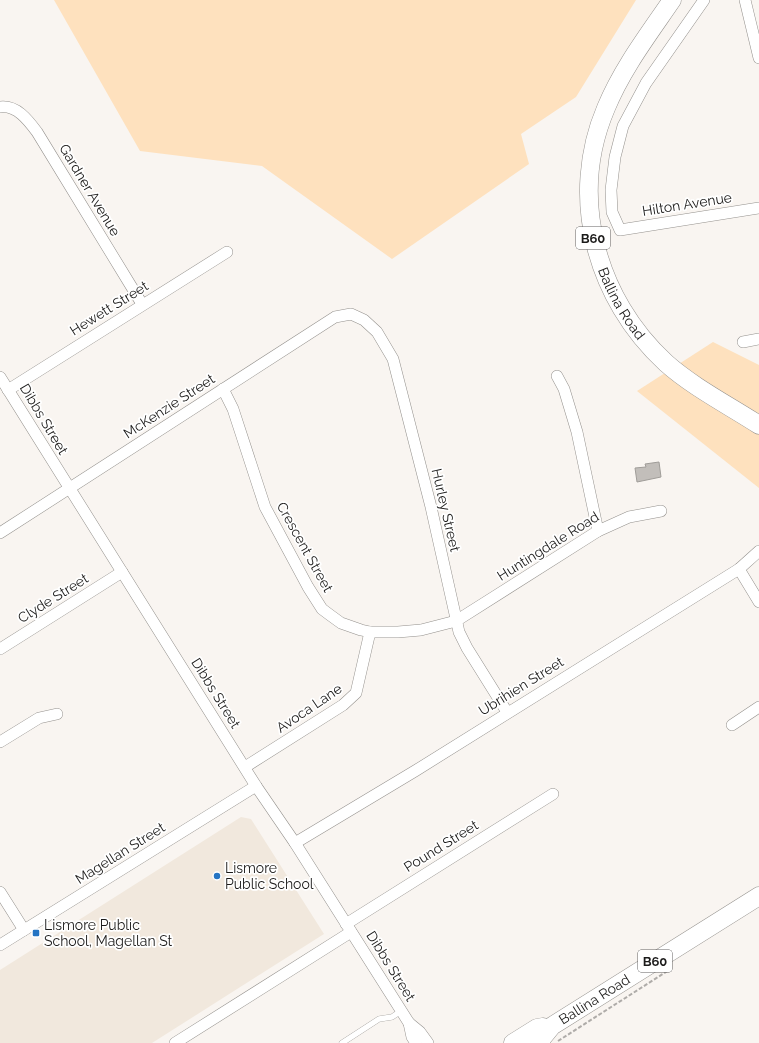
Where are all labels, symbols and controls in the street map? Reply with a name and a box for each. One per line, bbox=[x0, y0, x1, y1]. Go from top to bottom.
street label: Gardner Avenue bbox=[56, 141, 124, 239]
street label: Hilton Avenue bbox=[641, 189, 733, 219]
road number: B60 bbox=[576, 227, 610, 249]
street label: Ballina Road bbox=[595, 265, 648, 343]
street label: Hewett Street bbox=[67, 277, 151, 338]
street label: McKenzie Street bbox=[120, 370, 218, 441]
street label: Dibbs Street bbox=[17, 381, 71, 457]
street label: Hurley Street bbox=[429, 467, 463, 553]
street label: Crescent Street bbox=[274, 499, 336, 595]
street label: Huntingdale Road bbox=[494, 508, 602, 584]
street label: Clyde Street bbox=[15, 570, 91, 626]
street label: Ubrihien Street bbox=[476, 653, 567, 719]
street label: Dibbs Street bbox=[188, 655, 244, 731]
street label: Avoca Lane bbox=[273, 680, 345, 736]
street label: Pound Street bbox=[401, 817, 481, 875]
street label: Magellan Street bbox=[72, 819, 168, 887]
place label: Lismore Public School bbox=[225, 860, 314, 892]
marker: Lismore Public School bbox=[212, 871, 222, 881]
place label: Lismore Public School, Magellan St bbox=[44, 917, 173, 949]
marker: Lismore Public School, Magellan St bbox=[31, 928, 41, 938]
street label: Dibbs Street bbox=[363, 928, 419, 1004]
road number: B60 bbox=[638, 950, 672, 972]
street label: Ballina Road bbox=[556, 971, 633, 1028]

